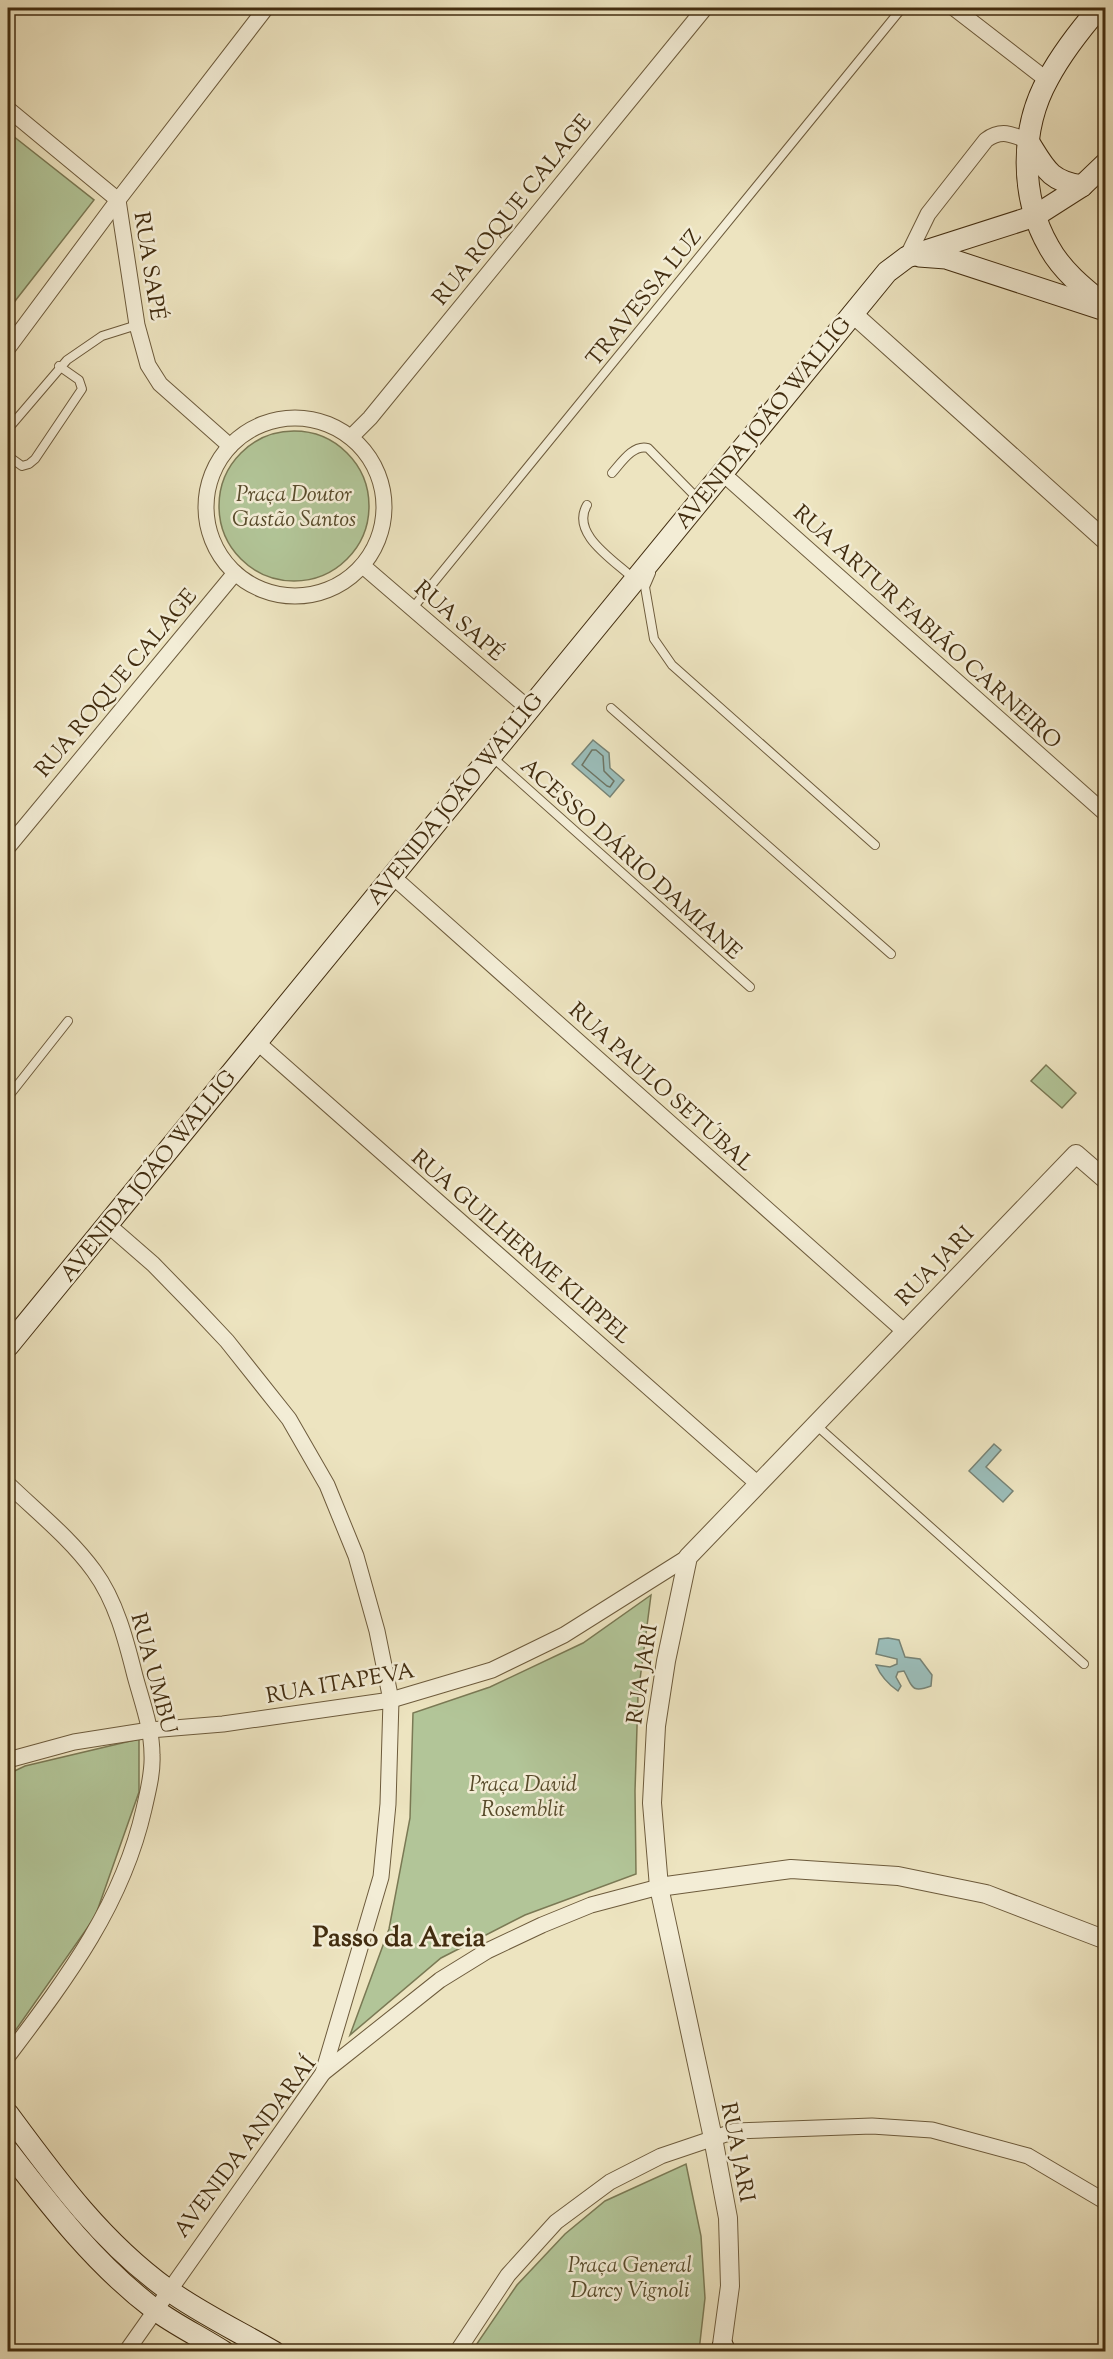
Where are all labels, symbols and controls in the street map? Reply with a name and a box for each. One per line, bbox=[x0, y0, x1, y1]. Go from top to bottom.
street label: RUA ROQUE CALAGE bbox=[426, 108, 601, 313]
street label: RUA SAPÉ bbox=[124, 210, 173, 323]
street label: TRAVESSA LUZ bbox=[580, 223, 711, 374]
street label: AVENIDA JOÃO WALLIG bbox=[668, 310, 860, 537]
park label: Praça Doutor Gastão Santos bbox=[232, 480, 356, 537]
street label: RUA ARTUR FABIÃO CARNEIRO bbox=[785, 498, 1068, 758]
street label: RUA SAPÉ bbox=[406, 573, 511, 670]
street label: RUA ROQUE CALAGE bbox=[29, 582, 206, 785]
street label: AVENIDA JOÃO WALLIG bbox=[360, 686, 552, 913]
street label: ACESSO DÁRIO DAMIANE bbox=[512, 751, 749, 969]
street label: RUA PAULO SETÚBAL bbox=[560, 995, 760, 1180]
street label: AVENIDA JOÃO WALLIG bbox=[53, 1063, 245, 1290]
street label: RUA GUILHERME KLIPPEL bbox=[403, 1143, 637, 1353]
street label: RUA JARI bbox=[890, 1220, 983, 1315]
street label: RUA UMBU bbox=[121, 1610, 184, 1738]
street label: RUA JARI bbox=[620, 1622, 668, 1727]
street label: RUA ITAPEVA bbox=[264, 1656, 418, 1714]
park label: Praça David Rosemblit bbox=[469, 1770, 577, 1827]
district label: Passo da Areia bbox=[313, 1919, 486, 1959]
street label: AVENIDA ANDARAÍ bbox=[167, 2050, 325, 2245]
street label: RUA JARI bbox=[711, 2100, 761, 2205]
park label: Praça General Darcy Vignoli bbox=[568, 2251, 692, 2308]

